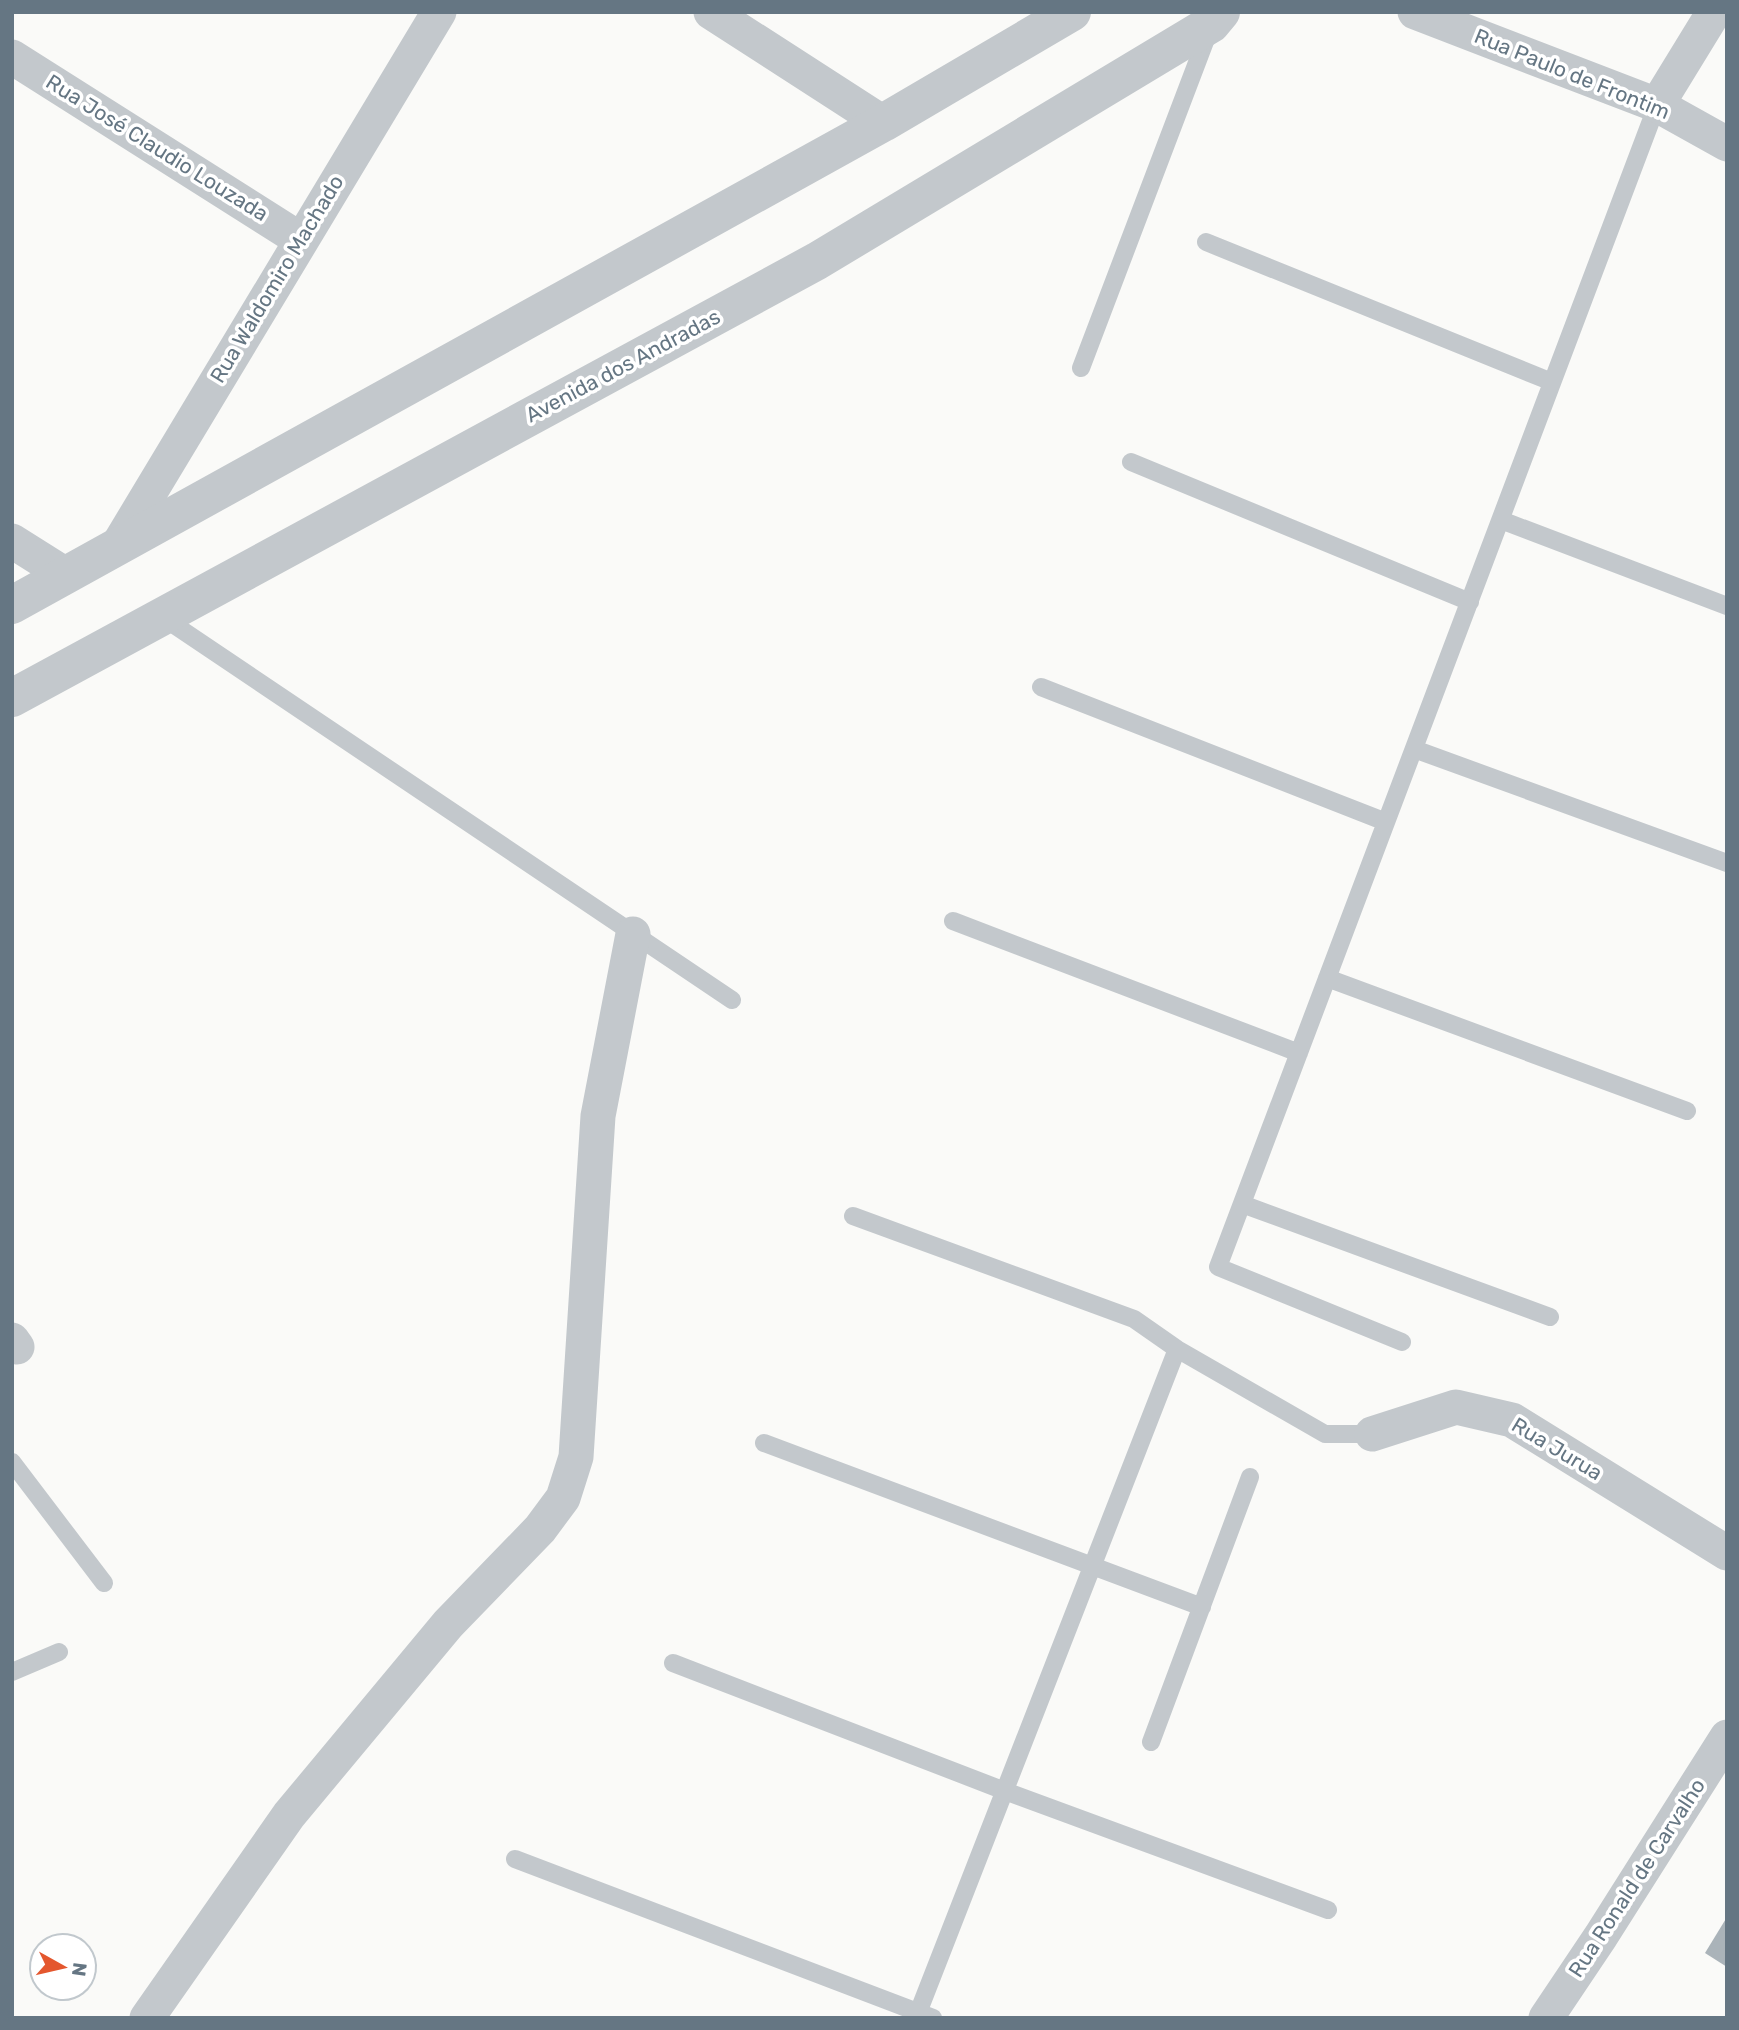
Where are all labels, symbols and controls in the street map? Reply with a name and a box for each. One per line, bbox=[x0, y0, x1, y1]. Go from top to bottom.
street label: Rua Paulo de Frontim bbox=[1471, 23, 1674, 124]
street label: Rua José Claudio Louzada bbox=[42, 69, 273, 226]
street label: Rua Waldomiro Machado bbox=[205, 170, 349, 387]
street label: Avenida dos Andradas bbox=[521, 304, 724, 427]
street label: Rua Jurua bbox=[1507, 1412, 1607, 1485]
street label: Rua Ronald de Carvalho bbox=[1563, 1774, 1710, 1982]
north arrow bbox=[28, 1932, 98, 2002]
text: N bbox=[67, 1961, 92, 1978]

